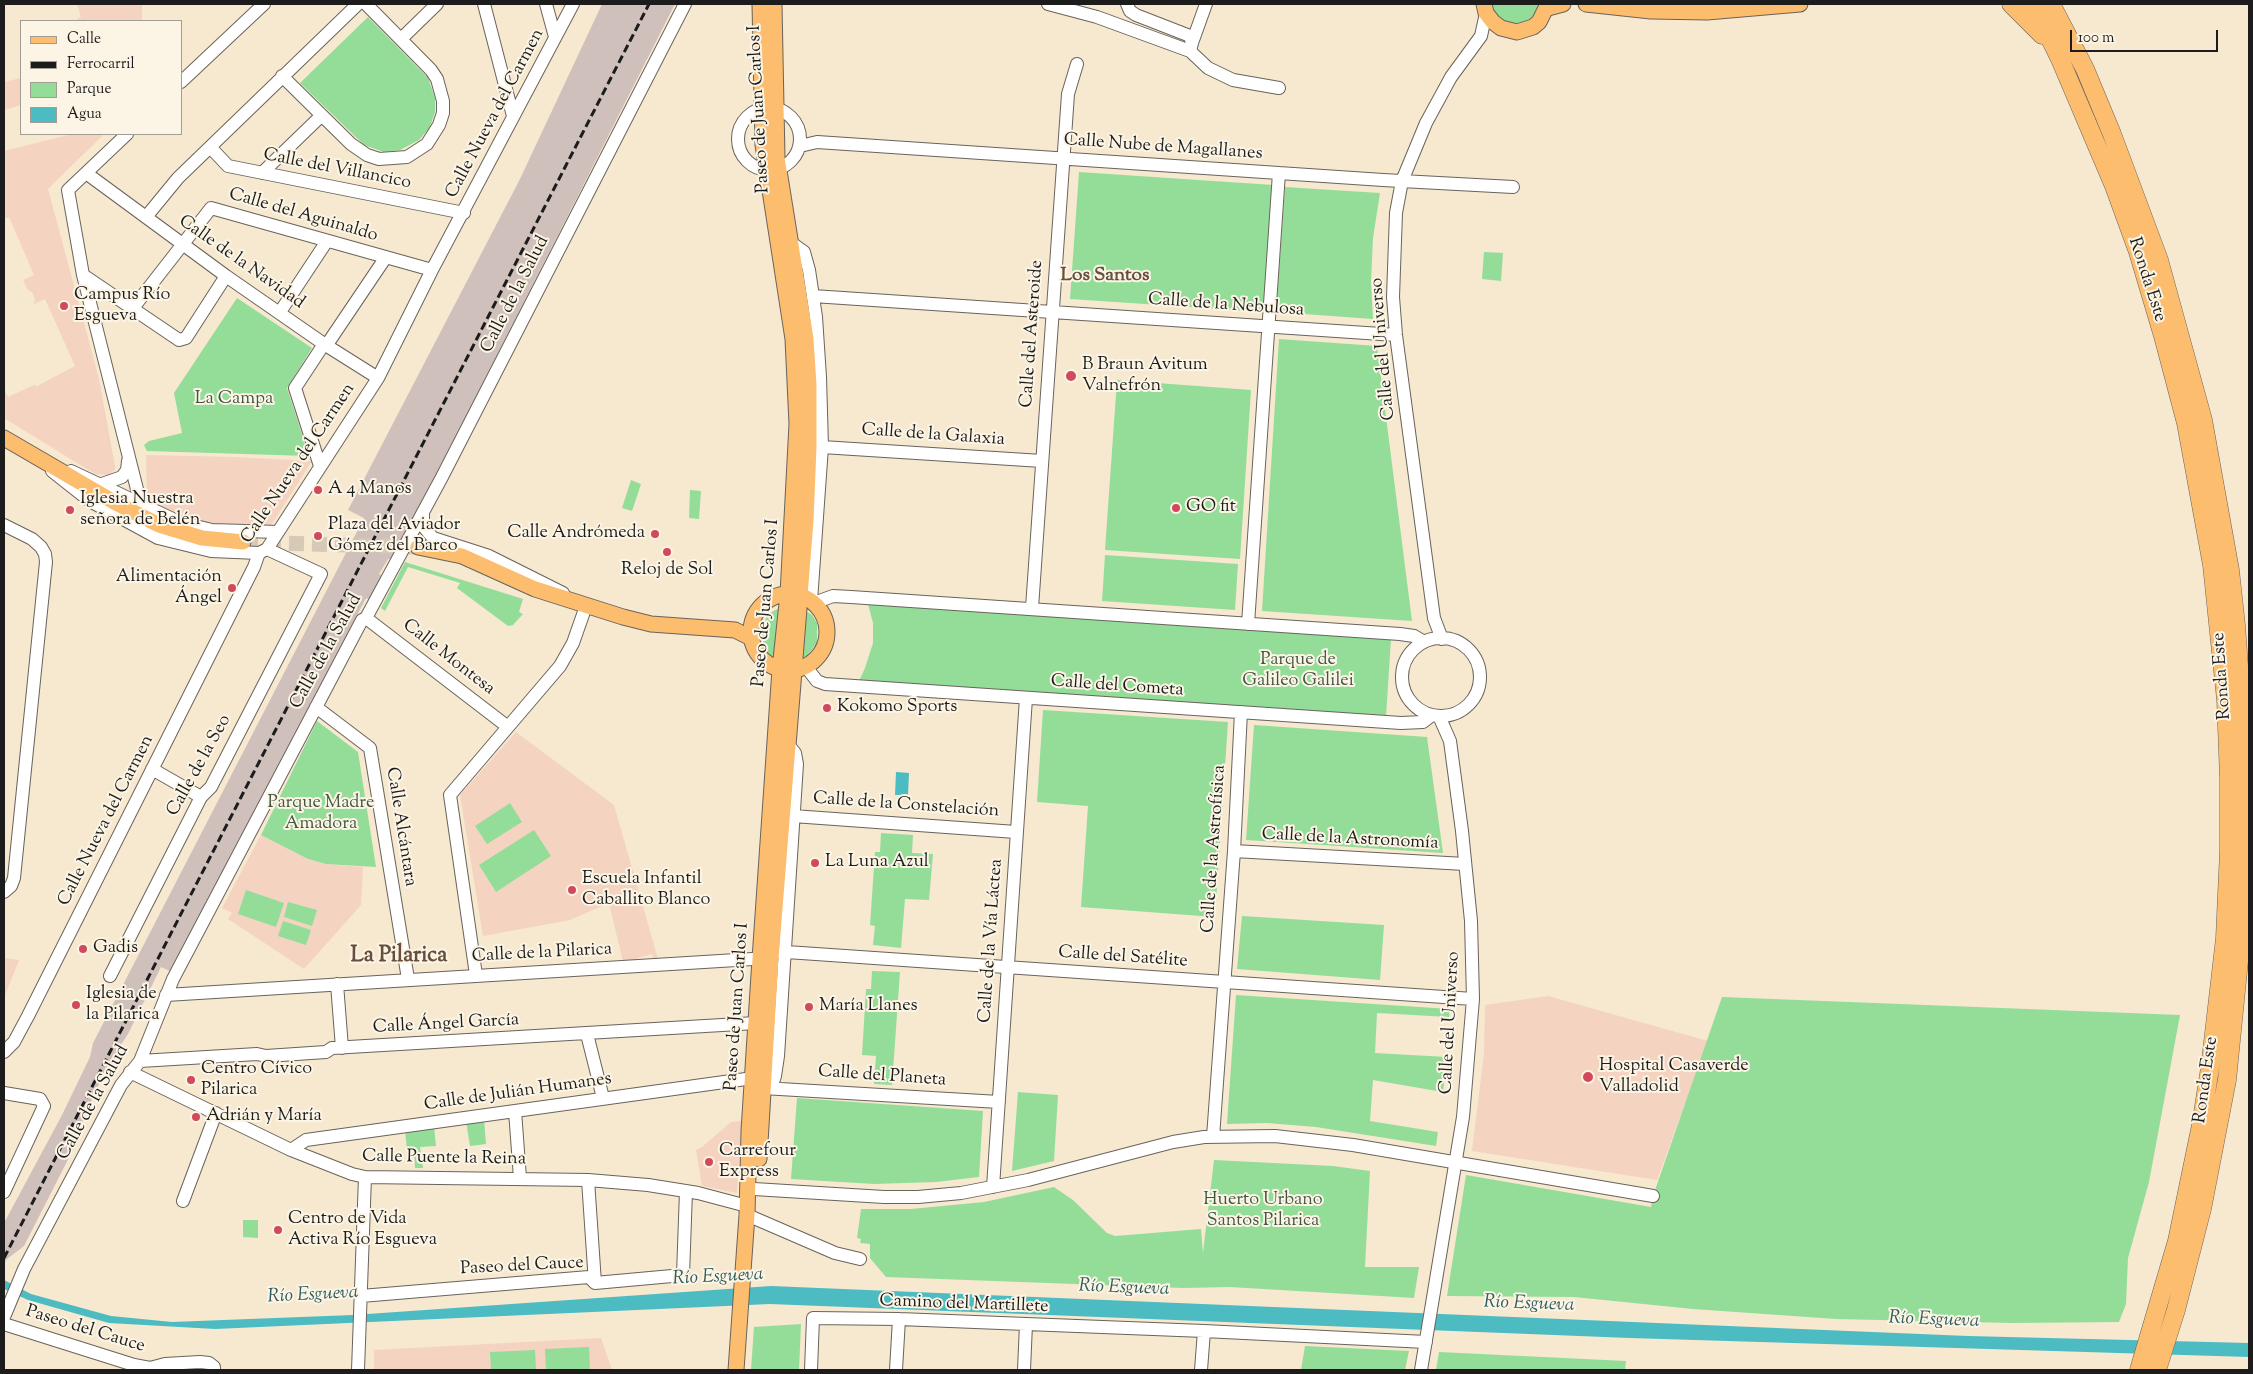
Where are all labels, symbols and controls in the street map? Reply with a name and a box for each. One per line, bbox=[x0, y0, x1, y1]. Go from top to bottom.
legend bbox=[20, 20, 182, 135]
scale bar bbox=[2073, 20, 2220, 52]
street label: Paseo de Juan Carlos I bbox=[745, 24, 775, 194]
street label: Calle Nueva del Carmen bbox=[442, 26, 550, 202]
text: 100 m bbox=[2078, 28, 2114, 49]
text: Calle bbox=[67, 29, 101, 50]
text: Ferrocarril bbox=[67, 54, 135, 75]
text: Parque bbox=[67, 79, 111, 100]
text: Agua bbox=[67, 104, 102, 125]
street label: Calle Nube de Magallanes bbox=[1063, 130, 1263, 166]
street label: Calle del Villancico bbox=[261, 145, 413, 195]
street label: Calle del Aguinaldo bbox=[226, 184, 380, 248]
street label: Calle de la Navidad bbox=[174, 211, 308, 315]
street label: Calle de la Salud bbox=[477, 233, 555, 357]
street label: Ronda Este bbox=[2122, 235, 2170, 325]
street label: Calle del Asteroide bbox=[1017, 259, 1049, 409]
district label: Los Santos bbox=[1061, 266, 1149, 288]
street label: Calle del Universo bbox=[1367, 277, 1401, 421]
place label: Campus Río Esgueva bbox=[74, 285, 170, 328]
street label: Calle de la Nebulosa bbox=[1147, 290, 1305, 322]
marker: Campus Río Esgueva bbox=[58, 300, 70, 312]
place label: B Braun Avitum Valnefrón bbox=[1082, 355, 1208, 398]
marker: B Braun Avitum Valnefrón bbox=[1064, 369, 1078, 383]
street label: Calle Nueva del Carmen bbox=[237, 380, 361, 548]
park label: La Campa bbox=[195, 389, 273, 411]
street label: Calle de la Galaxia bbox=[861, 420, 1005, 452]
place label: A 4 Manos bbox=[328, 479, 412, 501]
marker: A 4 Manos bbox=[312, 484, 324, 496]
place label: Iglesia Nuestra señora de Belén bbox=[80, 489, 200, 532]
place label: GO fit bbox=[1186, 497, 1236, 519]
marker: GO fit bbox=[1170, 502, 1182, 514]
marker: Iglesia Nuestra señora de Belén bbox=[64, 504, 76, 516]
place label: Plaza del Aviador Gómez del Barco bbox=[328, 515, 460, 558]
street label: Paseo de Juan Carlos I bbox=[749, 518, 785, 688]
place label: Calle Andrómeda bbox=[507, 523, 645, 545]
marker: Calle Andrómeda bbox=[649, 528, 661, 540]
marker: Plaza del Aviador Gómez del Barco bbox=[312, 530, 324, 542]
marker: Reloj de Sol bbox=[661, 546, 673, 558]
place label: Reloj de Sol bbox=[621, 560, 713, 582]
place label: Alimentación Ángel bbox=[116, 567, 222, 610]
marker: Alimentación Ángel bbox=[226, 582, 238, 594]
street label: Calle de la Salud bbox=[286, 591, 368, 713]
street label: Calle Montesa bbox=[398, 615, 498, 701]
street label: Ronda Este bbox=[2209, 632, 2237, 720]
park label: Parque de Galileo Galilei bbox=[1242, 650, 1354, 692]
street label: Calle del Cometa bbox=[1050, 672, 1184, 702]
place label: Kokomo Sports bbox=[837, 697, 957, 719]
marker: Kokomo Sports bbox=[821, 702, 833, 714]
street label: Calle de la Seo bbox=[163, 711, 237, 821]
street label: Calle Nueva del Carmen bbox=[55, 732, 159, 910]
street label: Calle de la Astrofísica bbox=[1198, 764, 1232, 934]
street label: Calle Alcántara bbox=[380, 766, 420, 888]
street label: Calle de la Constelación bbox=[812, 789, 1000, 823]
park label: Parque Madre Amadora bbox=[268, 793, 374, 836]
street label: Calle de la Astronomía bbox=[1261, 825, 1439, 855]
place label: La Luna Azul bbox=[825, 852, 929, 874]
marker: La Luna Azul bbox=[809, 857, 821, 869]
street label: Calle de la Vía Láctea bbox=[975, 858, 1009, 1024]
place label: Escuela Infantil Caballito Blanco bbox=[582, 869, 710, 912]
marker: Escuela Infantil Caballito Blanco bbox=[566, 884, 578, 896]
street label: Paseo de Juan Carlos I bbox=[721, 922, 755, 1092]
place label: Gadis bbox=[93, 938, 138, 960]
street label: Calle de la Pilarica bbox=[471, 940, 613, 968]
marker: Gadis bbox=[77, 943, 89, 955]
street label: Calle del Satélite bbox=[1058, 943, 1188, 973]
district label: La Pilarica bbox=[351, 944, 447, 970]
street label: Calle del Universo bbox=[1436, 951, 1466, 1095]
place label: Iglesia de la Pilarica bbox=[86, 984, 159, 1026]
place label: María Llanes bbox=[819, 996, 918, 1018]
marker: Iglesia de la Pilarica bbox=[70, 999, 82, 1011]
marker: María Llanes bbox=[803, 1001, 815, 1013]
street label: Calle Ángel García bbox=[372, 1010, 520, 1040]
street label: Ronda Este bbox=[2190, 1035, 2224, 1125]
street label: Calle de la Salud bbox=[53, 1042, 135, 1164]
place label: Hospital Casaverde Valladolid bbox=[1599, 1056, 1749, 1098]
place label: Centro Cívico Pilarica bbox=[201, 1059, 312, 1102]
street label: Calle del Planeta bbox=[817, 1062, 947, 1092]
street label: Calle de Julián Humanes bbox=[423, 1069, 613, 1117]
marker: Hospital Casaverde Valladolid bbox=[1581, 1070, 1595, 1084]
marker: Centro Cívico Pilarica bbox=[185, 1074, 197, 1086]
place label: Adrián y María bbox=[206, 1106, 322, 1128]
marker: Adrián y María bbox=[190, 1111, 202, 1123]
place label: Carrefour Express bbox=[719, 1141, 796, 1184]
street label: Calle Puente la Reina bbox=[362, 1147, 526, 1171]
marker: Carrefour Express bbox=[703, 1156, 715, 1168]
park label: Huerto Urbano Santos Pilarica bbox=[1203, 1190, 1323, 1232]
place label: Centro de Vida Activa Río Esgueva bbox=[288, 1209, 437, 1252]
marker: Centro de Vida Activa Río Esgueva bbox=[272, 1224, 284, 1236]
street label: Paseo del Cauce bbox=[460, 1253, 584, 1281]
water label: Río Esgueva bbox=[672, 1264, 764, 1292]
water label: Río Esgueva bbox=[1078, 1276, 1170, 1302]
water label: Río Esgueva bbox=[267, 1282, 359, 1310]
street label: Camino del Martillete bbox=[879, 1291, 1049, 1319]
water label: Río Esgueva bbox=[1483, 1292, 1575, 1318]
street label: Paseo del Cauce bbox=[23, 1302, 147, 1358]
water label: Río Esgueva bbox=[1888, 1308, 1980, 1334]

